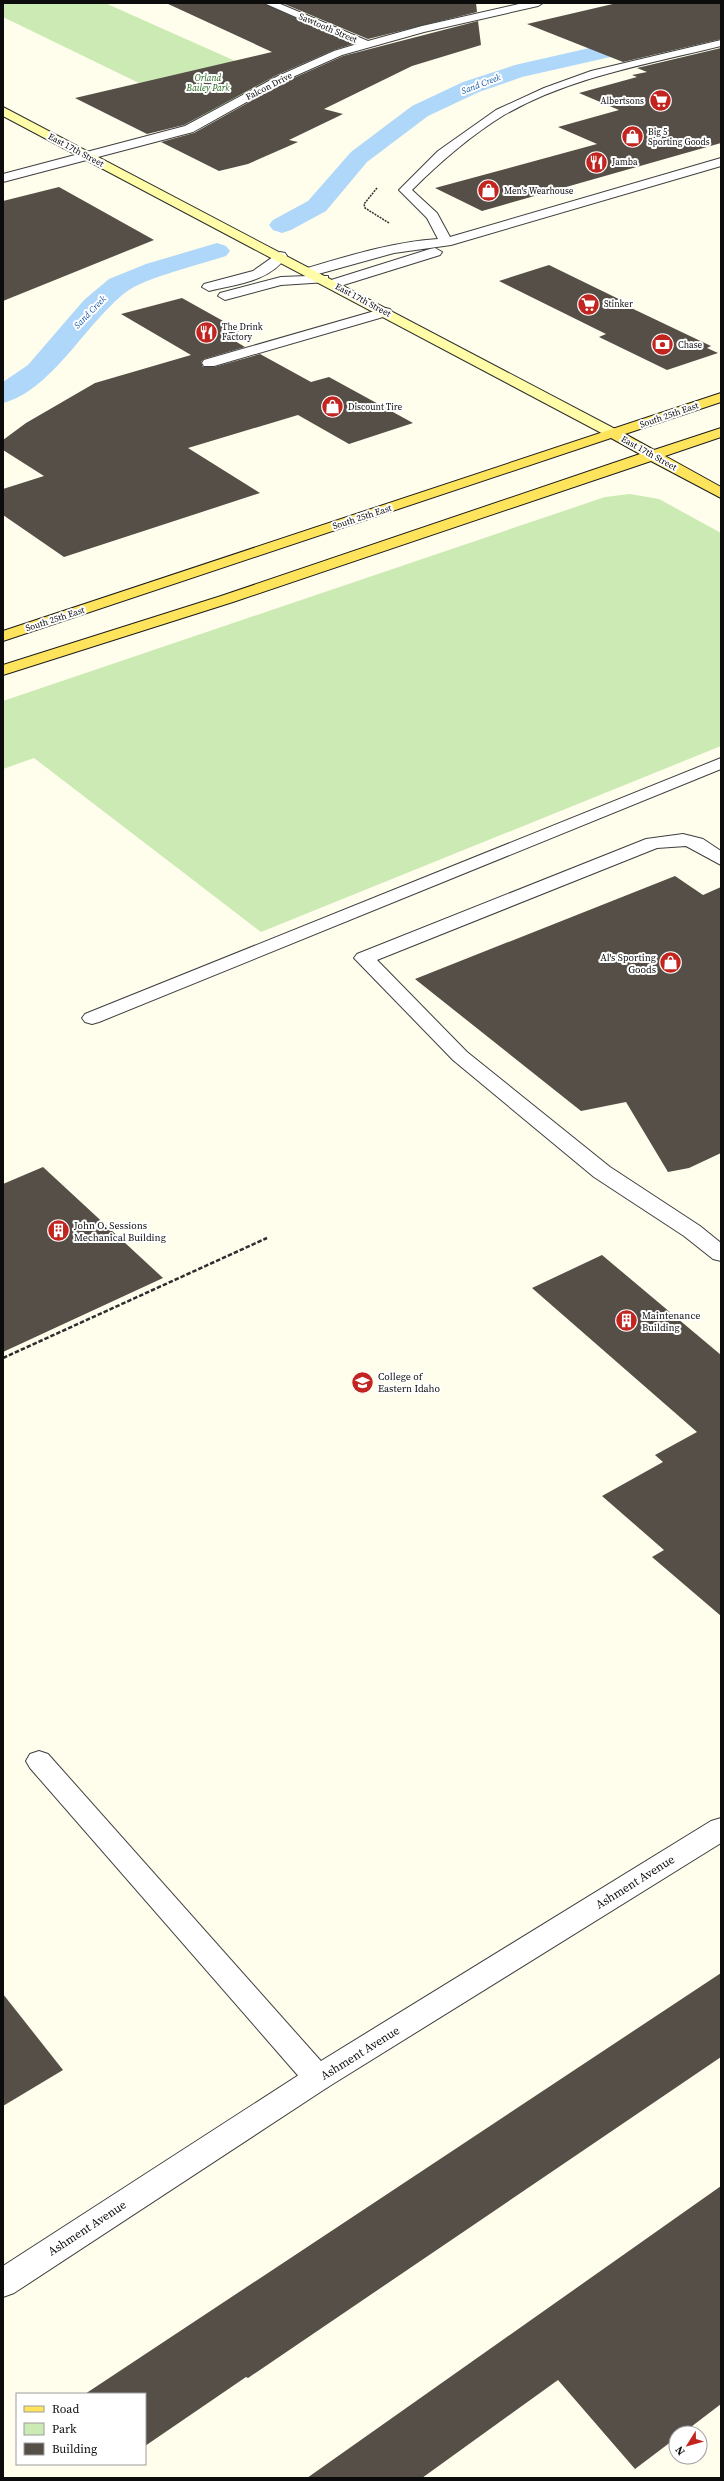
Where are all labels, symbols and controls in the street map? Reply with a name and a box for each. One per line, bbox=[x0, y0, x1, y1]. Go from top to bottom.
street label: Sawtooth Street bbox=[297, 10, 359, 46]
street label: Falcon Drive bbox=[244, 69, 295, 103]
water label: Sand Creek bbox=[460, 71, 503, 97]
park label: Orland Bailey Park bbox=[186, 72, 230, 94]
supermarket icon: Albertsons bbox=[647, 88, 673, 114]
place label: Albertsons bbox=[600, 95, 644, 107]
shop icon: Big 5 Sporting Goods bbox=[619, 124, 645, 150]
place label: Big 5 Sporting Goods bbox=[648, 126, 710, 148]
street label: East 17th Street bbox=[46, 130, 106, 170]
restaurant icon: Jamba bbox=[583, 149, 609, 175]
place label: Jamba bbox=[611, 156, 638, 168]
shop icon: Men's Wearhouse bbox=[475, 178, 501, 204]
place label: Men's Wearhouse bbox=[504, 185, 574, 197]
street label: East 17th Street bbox=[333, 280, 393, 320]
supermarket icon: Stinker bbox=[575, 291, 601, 317]
water label: Sand Creek bbox=[71, 292, 109, 331]
place label: Stinker bbox=[604, 298, 633, 310]
restaurant icon: The Drink Factory bbox=[193, 319, 219, 345]
place label: The Drink Factory bbox=[222, 321, 263, 343]
bank icon: Chase bbox=[650, 332, 676, 358]
place label: Chase bbox=[678, 339, 703, 351]
shop icon: Discount Tire bbox=[320, 394, 346, 420]
street label: South 25th East bbox=[638, 399, 700, 431]
place label: Discount Tire bbox=[348, 401, 403, 413]
street label: East 17th Street bbox=[619, 433, 679, 473]
street label: South 25th East bbox=[331, 502, 393, 532]
street label: South 25th East bbox=[24, 604, 86, 634]
shop icon: Al's Sporting Goods bbox=[658, 950, 684, 976]
place label: Al's Sporting Goods bbox=[600, 951, 656, 976]
building icon: John O. Sessions Mechanical Building bbox=[45, 1218, 71, 1244]
place label: John O. Sessions Mechanical Building bbox=[73, 1219, 166, 1244]
building icon: Maintenance Building bbox=[613, 1308, 639, 1334]
place label: Maintenance Building bbox=[642, 1309, 700, 1334]
school or university icon: College of Eastern Idaho bbox=[349, 1369, 375, 1395]
place label: College of Eastern Idaho bbox=[378, 1370, 441, 1395]
street label: Ashment Avenue bbox=[592, 1851, 678, 1913]
street label: Ashment Avenue bbox=[317, 2022, 403, 2084]
street label: Ashment Avenue bbox=[45, 2197, 129, 2259]
legend bbox=[16, 2393, 146, 2465]
text: Road bbox=[52, 2401, 79, 2417]
text: Park bbox=[52, 2421, 77, 2437]
north arrow bbox=[668, 2425, 708, 2465]
text: Building bbox=[52, 2441, 97, 2457]
text: N bbox=[672, 2443, 689, 2458]

